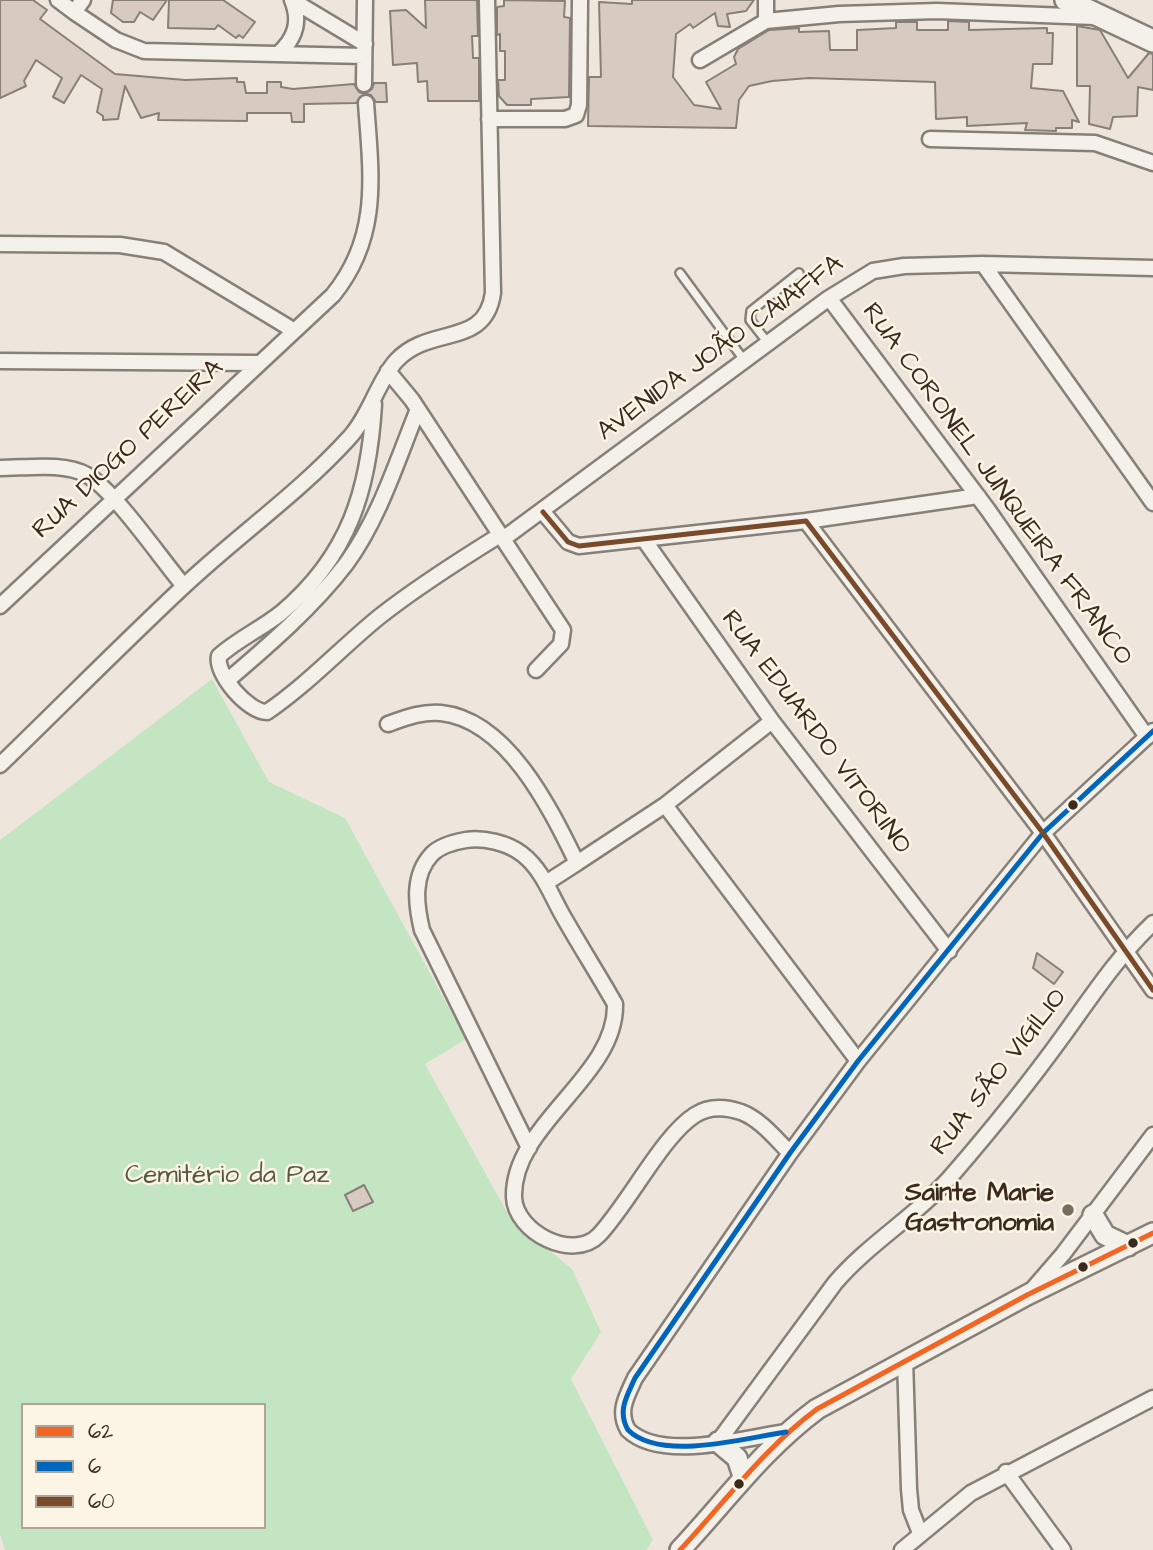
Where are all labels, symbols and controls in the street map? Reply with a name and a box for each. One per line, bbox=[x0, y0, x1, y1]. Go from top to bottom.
street label: AVENIDA JOÃO CAIAFFA bbox=[592, 249, 850, 449]
street label: RUA CORONEL JUNQUEIRA FRANCO bbox=[854, 298, 1138, 672]
street label: RUA DIOGO PEREIRA bbox=[27, 354, 231, 546]
street label: RUA EDUARDO VITORINO bbox=[713, 605, 917, 861]
unlabelled marker bbox=[1066, 798, 1080, 812]
street label: RUA SÃO VIGÍLIO bbox=[925, 983, 1075, 1163]
park label: Cemitério da Paz bbox=[125, 1161, 329, 1193]
place label: Sainte Marie Gastronomia bbox=[905, 1179, 1054, 1240]
marker: Sainte Marie Gastronomia bbox=[1060, 1202, 1076, 1218]
unlabelled marker bbox=[1126, 1236, 1140, 1250]
unlabelled marker bbox=[1076, 1260, 1090, 1274]
legend bbox=[21, 1403, 266, 1529]
text: 62 bbox=[88, 1417, 113, 1446]
text: 6 bbox=[88, 1452, 101, 1481]
unlabelled marker bbox=[732, 1477, 746, 1491]
text: 60 bbox=[88, 1487, 114, 1516]

